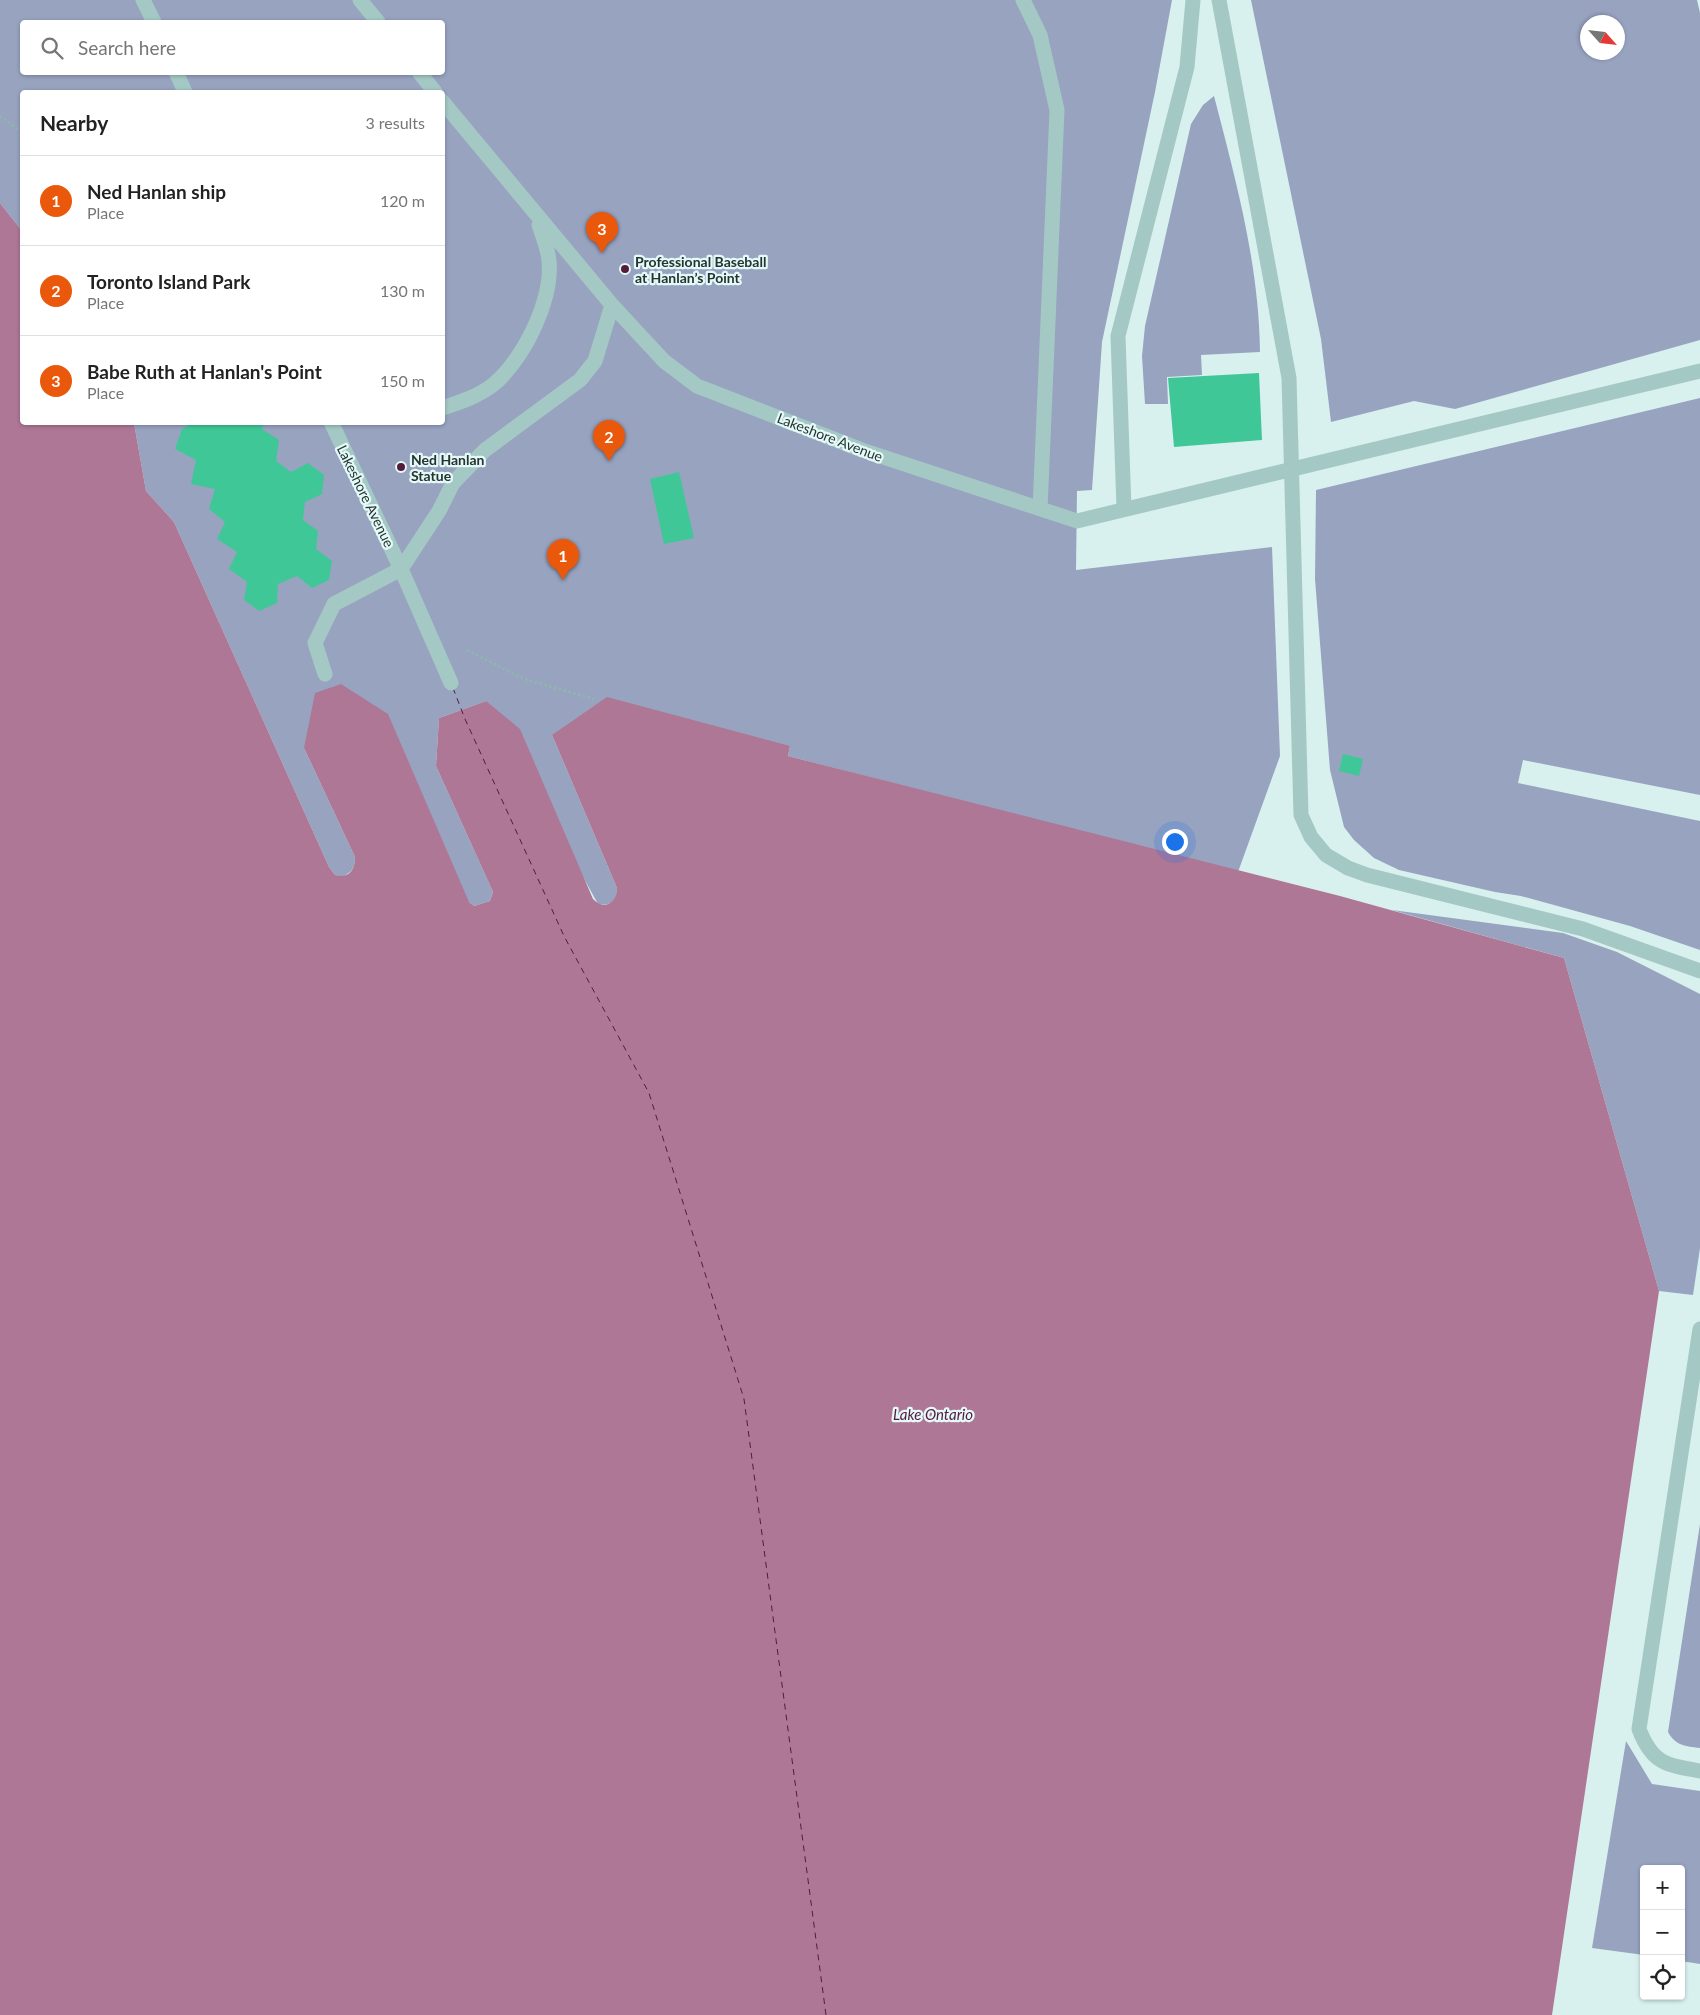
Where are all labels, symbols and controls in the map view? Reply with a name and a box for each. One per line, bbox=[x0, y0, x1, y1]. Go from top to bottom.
north arrow bbox=[1580, 15, 1625, 60]
search box bbox=[20, 20, 445, 75]
icon: search bbox=[38, 34, 66, 62]
text: Search here bbox=[78, 36, 176, 59]
text: Nearby bbox=[40, 110, 108, 135]
text: 3 results bbox=[365, 113, 425, 132]
text: Ned Hanlan ship bbox=[87, 180, 226, 203]
text: 1 bbox=[51, 191, 61, 210]
text: 120 m bbox=[380, 191, 425, 210]
text: Place bbox=[87, 203, 124, 222]
pin: 3 bbox=[586, 212, 618, 253]
place label: Professional Baseball at Hanlan’s Point bbox=[635, 253, 766, 286]
marker: Professional Baseball at Hanlan’s Point bbox=[619, 263, 631, 275]
text: Toronto Island Park bbox=[87, 270, 250, 293]
text: 2 bbox=[51, 281, 61, 300]
text: 130 m bbox=[380, 281, 425, 300]
text: Place bbox=[87, 293, 124, 312]
text: Babe Ruth at Hanlan's Point bbox=[87, 360, 322, 383]
text: 3 bbox=[51, 371, 61, 390]
text: 150 m bbox=[380, 371, 425, 390]
text: Place bbox=[87, 383, 124, 402]
street label: Lakeshore Avenue bbox=[775, 409, 885, 465]
pin: 2 bbox=[593, 420, 625, 461]
street label: Lakeshore Avenue bbox=[334, 442, 398, 550]
place label: Ned Hanlan Statue bbox=[411, 451, 485, 484]
marker: Ned Hanlan Statue bbox=[395, 461, 407, 473]
pin: 1 bbox=[547, 539, 579, 580]
your location bbox=[1162, 829, 1188, 855]
water label: Lake Ontario bbox=[893, 1405, 973, 1423]
map controls bbox=[1640, 1865, 1685, 2000]
button: + bbox=[1640, 1865, 1685, 1910]
button: − bbox=[1640, 1910, 1685, 1955]
button: locate bbox=[1640, 1955, 1685, 2000]

